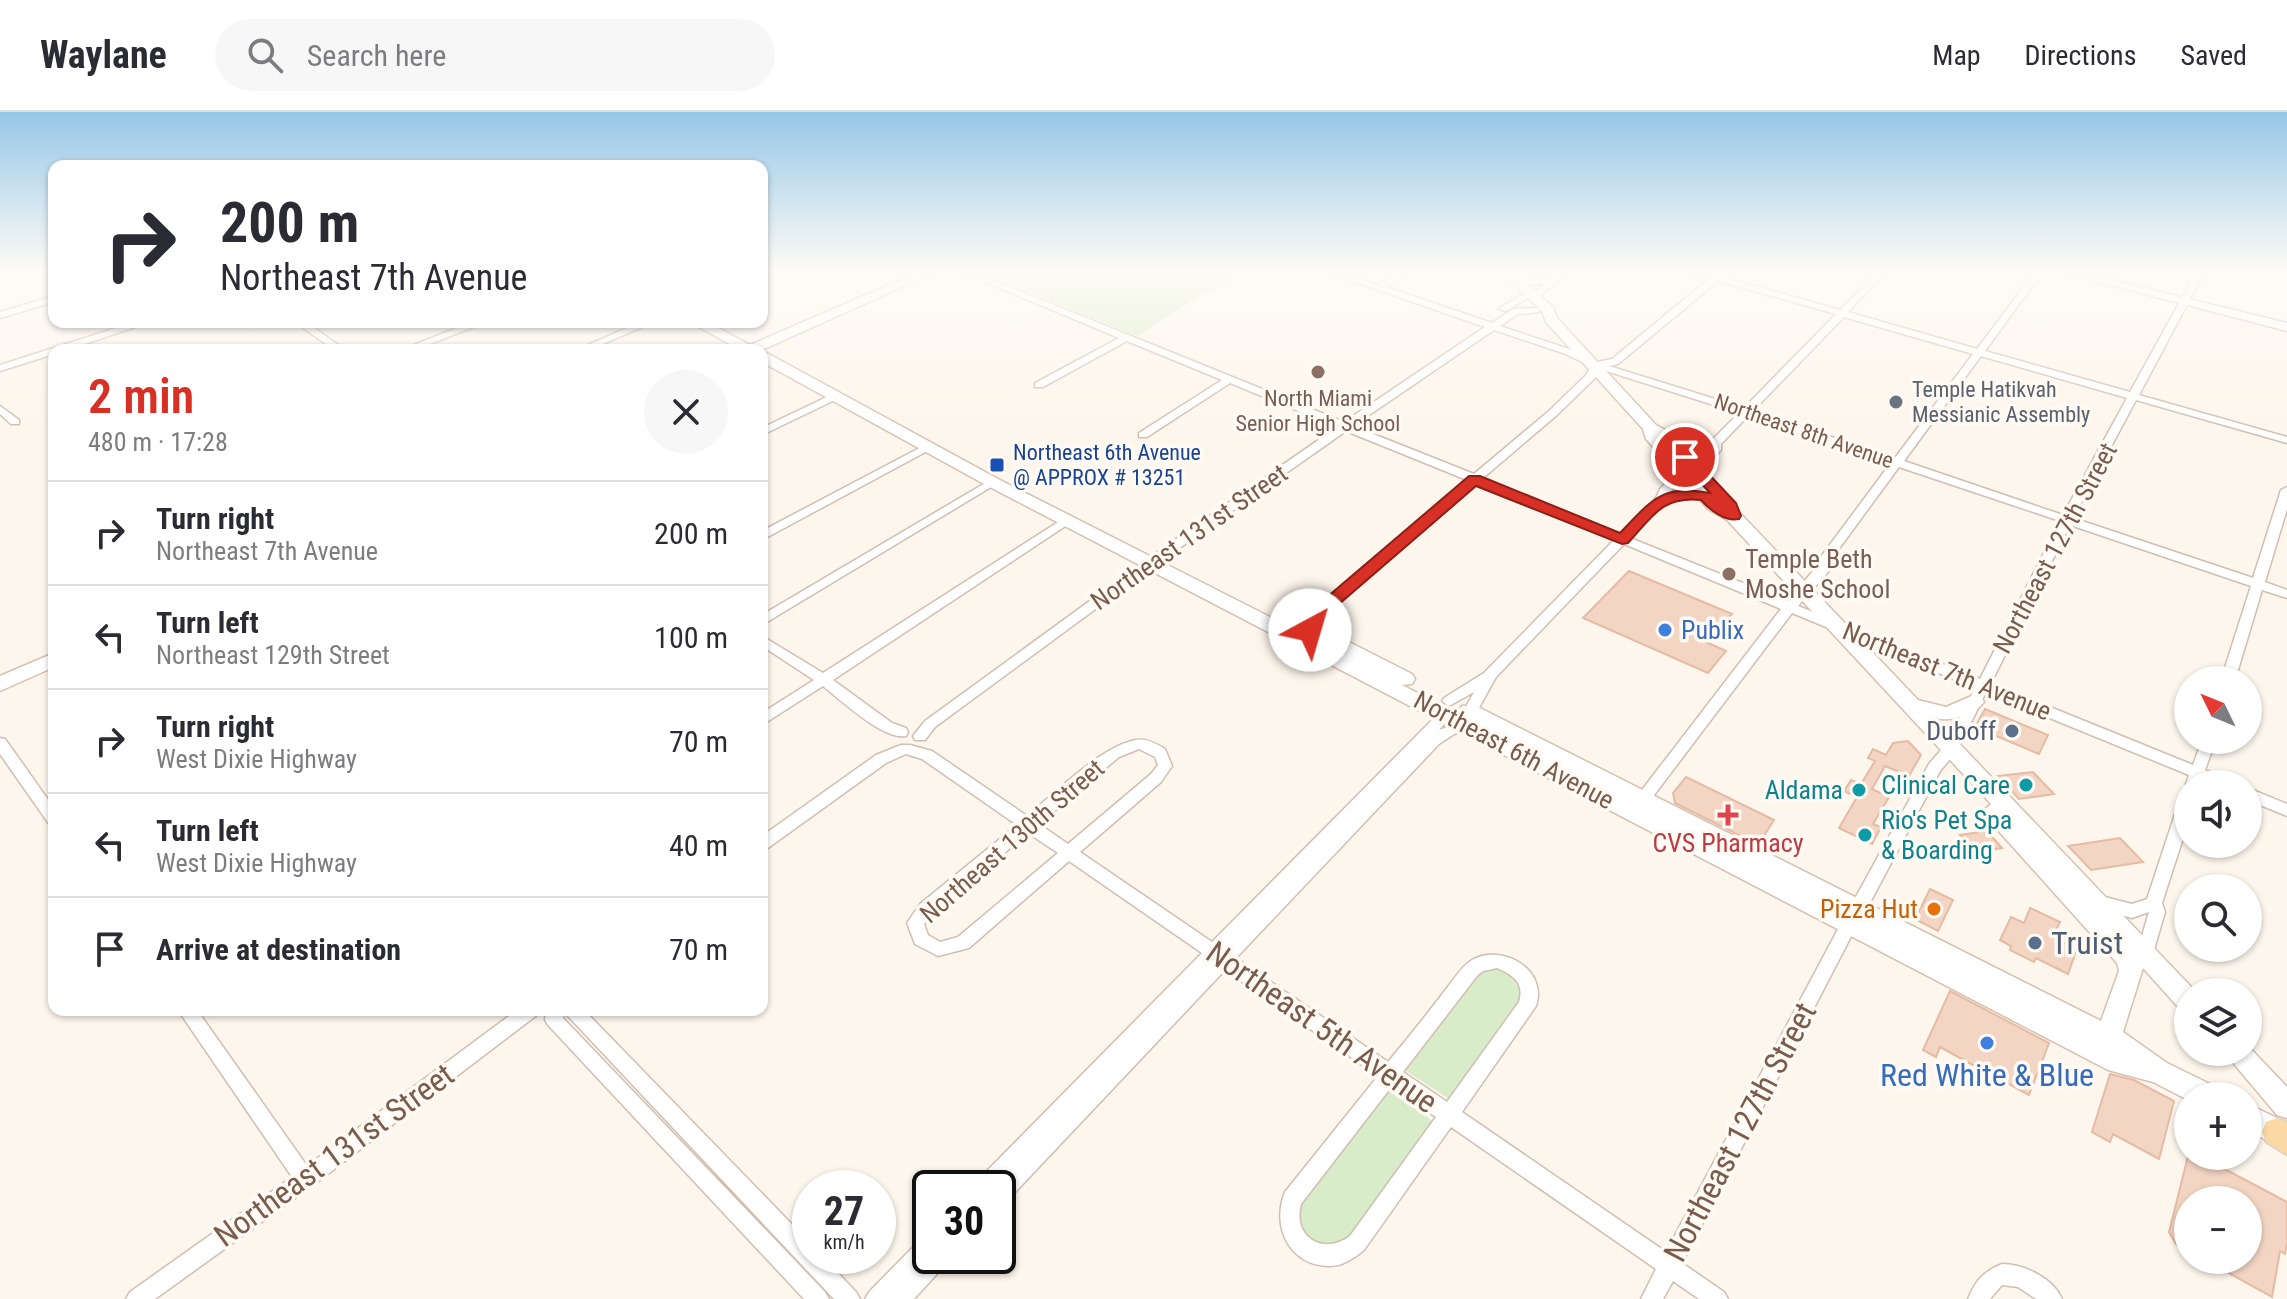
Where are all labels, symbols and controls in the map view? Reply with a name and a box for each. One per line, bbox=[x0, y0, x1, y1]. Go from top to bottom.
search box bbox=[215, 19, 775, 91]
text: Waylane bbox=[40, 33, 167, 77]
icon: search bbox=[243, 33, 287, 77]
text: Search here bbox=[307, 38, 446, 73]
text: Map bbox=[1932, 39, 1981, 72]
text: Directions bbox=[2025, 39, 2136, 72]
text: Saved bbox=[2180, 39, 2247, 72]
text: 200 m bbox=[220, 190, 359, 256]
icon: right bbox=[88, 192, 192, 296]
text: Northeast 7th Avenue bbox=[220, 257, 527, 299]
marker: North Miami Senior High School bbox=[1309, 363, 1327, 381]
text: 2 min bbox=[88, 368, 194, 425]
button: close bbox=[644, 370, 728, 454]
place label: Temple Hatikvah Messianic Assembly bbox=[1912, 377, 2090, 427]
place label: North Miami Senior High School bbox=[1236, 386, 1400, 436]
street label: Northeast 8th Avenue bbox=[1711, 389, 1897, 473]
marker: Temple Hatikvah Messianic Assembly bbox=[1887, 393, 1905, 411]
pin bbox=[1651, 423, 1719, 491]
text: 480 m · 17:28 bbox=[88, 427, 228, 457]
icon: arrive bbox=[1663, 435, 1707, 479]
street label: Northeast 127th Street bbox=[1987, 438, 2123, 658]
place label: Northeast 6th Avenue @ APPROX # 13251 bbox=[1013, 440, 1201, 490]
marker: Northeast 6th Avenue @ APPROX # 13251 bbox=[988, 456, 1006, 474]
street label: Northeast 131st Street bbox=[1085, 458, 1293, 616]
text: Turn right bbox=[156, 501, 274, 536]
icon: right bbox=[88, 511, 132, 555]
text: 200 m bbox=[654, 516, 728, 551]
text: Northeast 7th Avenue bbox=[156, 536, 378, 566]
place label: Temple Beth Moshe School bbox=[1745, 544, 1890, 604]
marker: Temple Beth Moshe School bbox=[1720, 565, 1738, 583]
position arrow bbox=[1268, 588, 1352, 672]
text: Turn left bbox=[156, 605, 259, 640]
icon: left bbox=[88, 615, 132, 659]
place label: Publix bbox=[1681, 615, 1744, 645]
street label: Northeast 7th Avenue bbox=[1838, 616, 2056, 726]
text: 100 m bbox=[654, 620, 728, 655]
marker: Publix bbox=[1656, 621, 1674, 639]
text: Northeast 129th Street bbox=[156, 640, 390, 670]
north arrow bbox=[2174, 666, 2262, 754]
map controls bbox=[2174, 666, 2262, 1274]
street label: Northeast 6th Avenue bbox=[1409, 685, 1619, 815]
text: Turn right bbox=[156, 709, 274, 744]
place label: Duboff bbox=[1926, 716, 1996, 746]
icon: right bbox=[88, 719, 132, 763]
marker: Duboff bbox=[2003, 722, 2021, 740]
text: 70 m bbox=[669, 724, 728, 759]
text: West Dixie Highway bbox=[156, 744, 357, 774]
street label: Northeast 130th Street bbox=[914, 753, 1110, 929]
place label: Clinical Care bbox=[1881, 770, 2010, 800]
button: sound bbox=[2174, 770, 2262, 858]
place label: Aldama bbox=[1765, 775, 1843, 805]
marker: Clinical Care bbox=[2017, 776, 2035, 794]
marker: Aldama bbox=[1850, 781, 1868, 799]
place label: Rio's Pet Spa & Boarding bbox=[1881, 805, 2012, 865]
marker: CVS Pharmacy bbox=[1719, 806, 1737, 824]
text: Turn left bbox=[156, 813, 259, 848]
icon: left bbox=[88, 823, 132, 867]
marker: Rio's Pet Spa & Boarding bbox=[1856, 826, 1874, 844]
text: 40 m bbox=[669, 828, 728, 863]
place label: CVS Pharmacy bbox=[1653, 828, 1804, 858]
text: West Dixie Highway bbox=[156, 848, 357, 878]
button: search bbox=[2174, 874, 2262, 962]
place label: Pizza Hut bbox=[1820, 894, 1918, 924]
marker: Pizza Hut bbox=[1925, 900, 1943, 918]
place label: Truist bbox=[2051, 924, 2123, 962]
icon: arrive bbox=[88, 927, 132, 971]
text: Arrive at destination bbox=[156, 932, 401, 967]
text: 70 m bbox=[669, 932, 728, 967]
street label: Northeast 5th Avenue bbox=[1199, 933, 1445, 1121]
marker: Truist bbox=[2026, 934, 2044, 952]
button: layers bbox=[2174, 978, 2262, 1066]
street label: Northeast 127th Street bbox=[1656, 996, 1824, 1268]
marker: Red White & Blue bbox=[1978, 1034, 1996, 1052]
street label: Northeast 131st Street bbox=[207, 1055, 461, 1255]
place label: Red White & Blue bbox=[1880, 1056, 2094, 1094]
button: + bbox=[2174, 1082, 2262, 1170]
speed limit sign: 30 bbox=[912, 1170, 1016, 1274]
button: − bbox=[2174, 1186, 2262, 1274]
text: 27 bbox=[824, 1188, 864, 1235]
text: km/h bbox=[823, 1230, 865, 1254]

